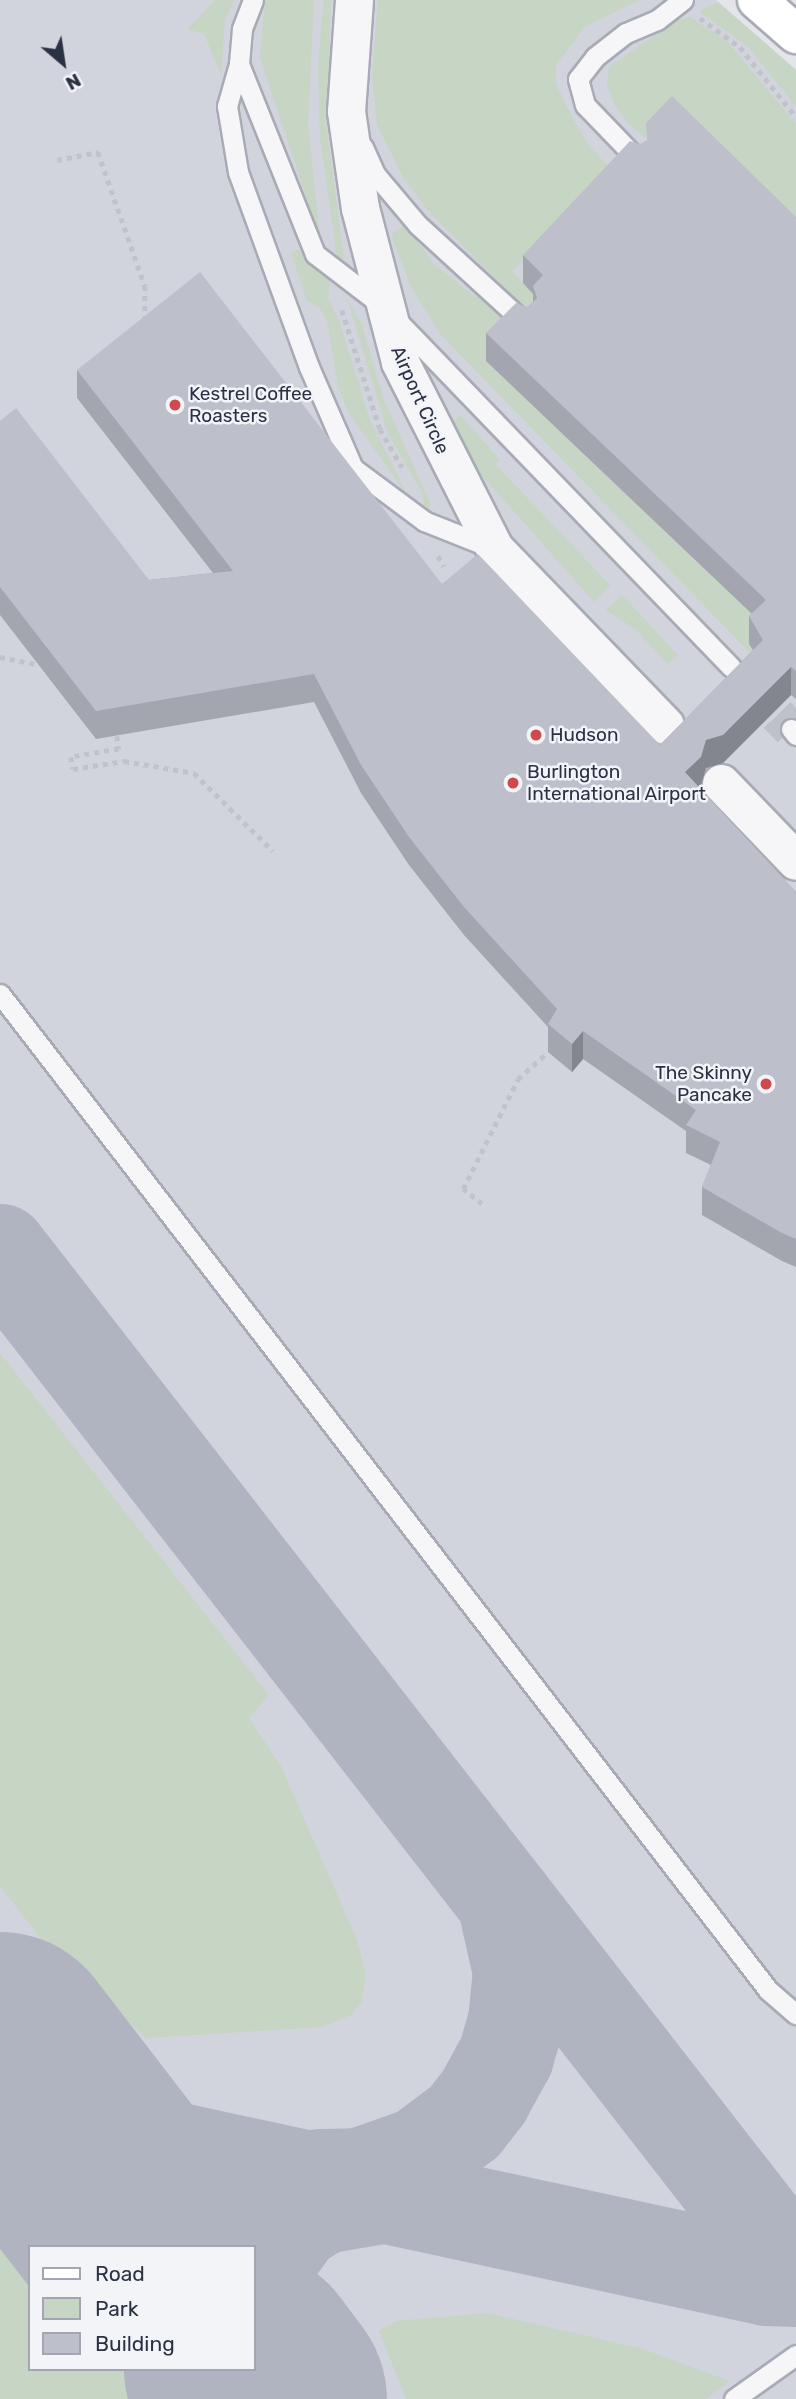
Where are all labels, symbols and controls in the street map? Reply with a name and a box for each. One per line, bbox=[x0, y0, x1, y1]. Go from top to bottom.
north arrow bbox=[28, 28, 98, 98]
text: N bbox=[62, 68, 85, 95]
street label: Airport Circle bbox=[386, 342, 454, 458]
place label: Kestrel Coffee Roasters bbox=[189, 383, 312, 427]
marker: Kestrel Coffee Roasters bbox=[167, 397, 183, 413]
place label: Hudson bbox=[550, 724, 618, 746]
marker: Hudson bbox=[528, 727, 544, 743]
place label: Burlington International Airport bbox=[527, 761, 706, 805]
marker: Burlington International Airport bbox=[505, 775, 521, 791]
place label: The Skinny Pancake bbox=[655, 1062, 752, 1106]
marker: The Skinny Pancake bbox=[758, 1076, 774, 1092]
legend bbox=[28, 2245, 256, 2371]
text: Road bbox=[95, 2261, 145, 2286]
text: Park bbox=[95, 2296, 139, 2321]
text: Building bbox=[95, 2331, 175, 2356]

